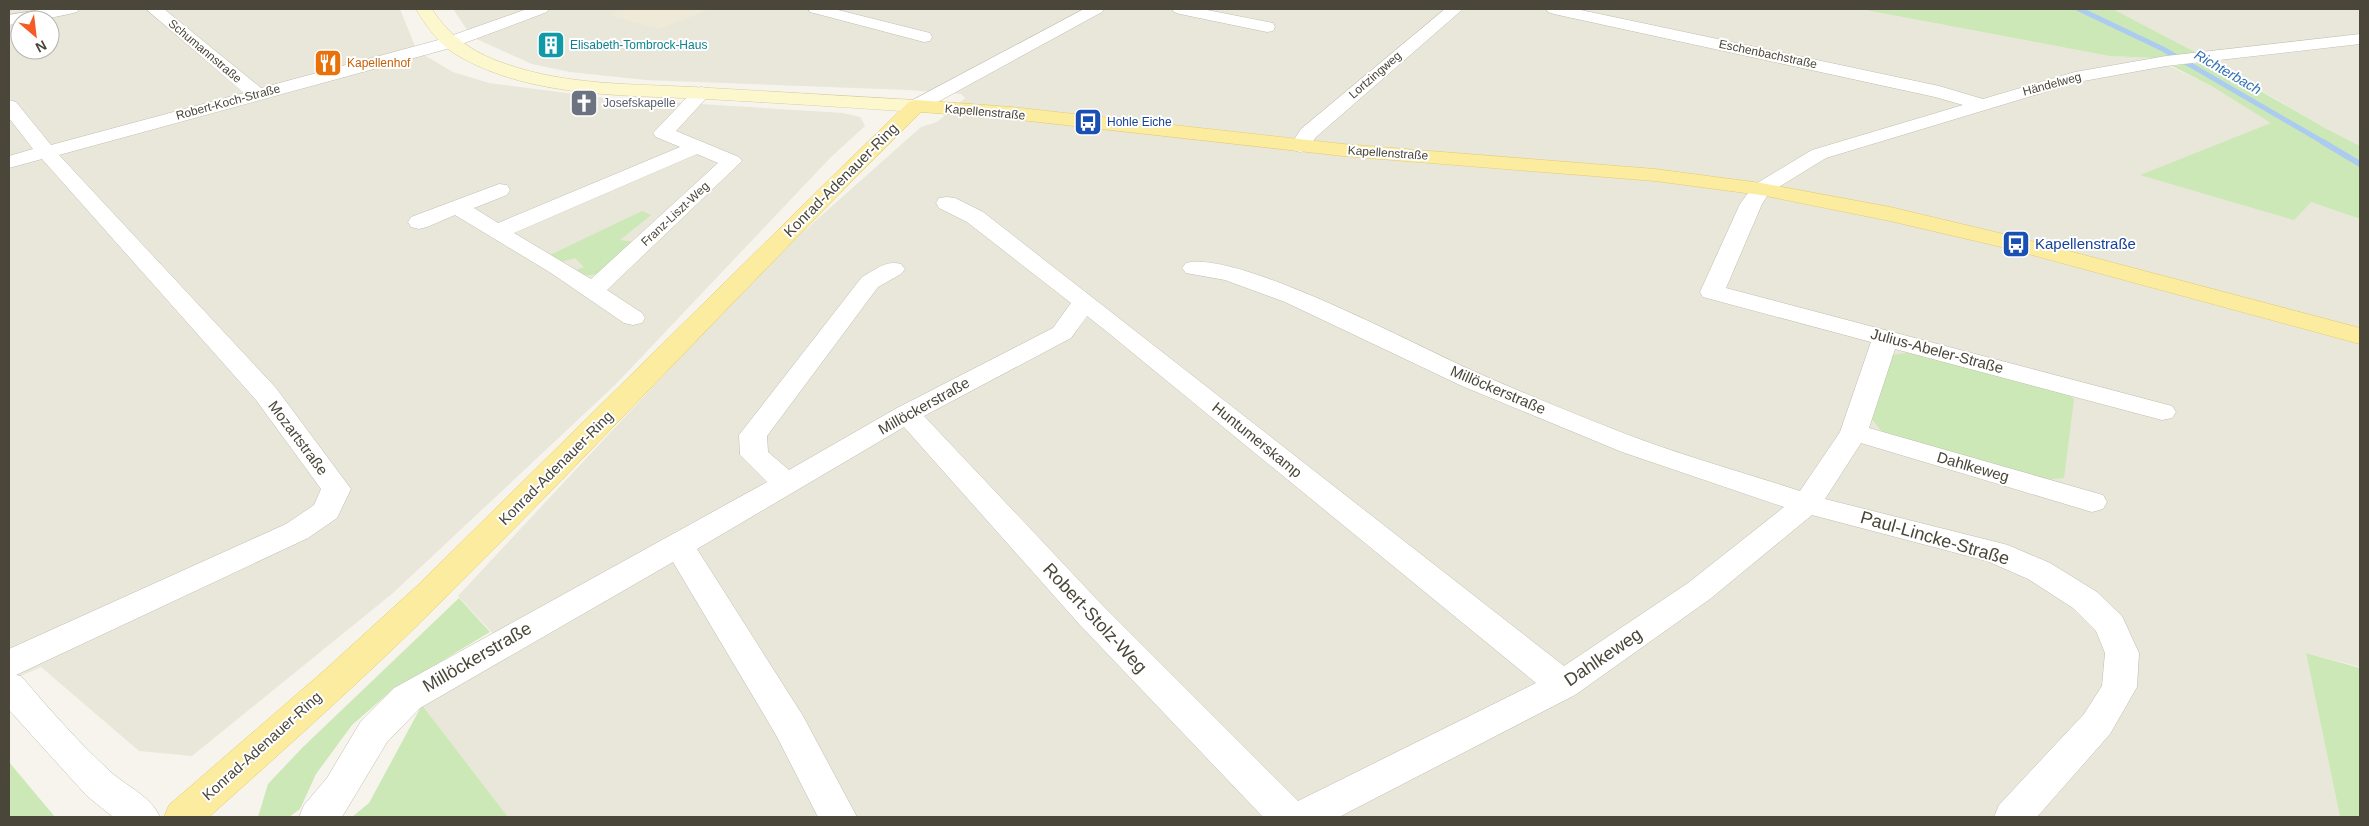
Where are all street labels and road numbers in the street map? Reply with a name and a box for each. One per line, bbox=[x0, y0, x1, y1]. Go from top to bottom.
street label: Schumannstraße bbox=[165, 16, 245, 86]
street label: Eschenbachstraße bbox=[1718, 37, 1819, 71]
street label: Lortzingweg bbox=[1346, 48, 1404, 102]
street label: Händelweg bbox=[2021, 69, 2083, 99]
street label: Robert-Koch-Straße bbox=[174, 81, 282, 123]
street label: Kapellenstraße bbox=[944, 102, 1026, 123]
street label: Konrad-Adenauer-Ring bbox=[780, 119, 901, 240]
street label: Kapellenstraße bbox=[1347, 143, 1429, 163]
street label: Franz-Liszt-Weg bbox=[638, 179, 712, 249]
street label: Julius-Abeler-Straße bbox=[1869, 325, 2005, 376]
street label: Millöckerstraße bbox=[1448, 362, 1548, 417]
street label: Millöckerstraße bbox=[875, 373, 972, 438]
street label: Mozartstraße bbox=[265, 397, 332, 478]
street label: Huntumerskamp bbox=[1209, 398, 1305, 481]
street label: Konrad-Adenauer-Ring bbox=[495, 407, 616, 528]
street label: Dahlkeweg bbox=[1935, 448, 2011, 485]
street label: Paul-Lincke-Straße bbox=[1858, 507, 2012, 569]
street label: Robert-Stolz-Weg bbox=[1039, 559, 1151, 677]
street label: Millöckerstraße bbox=[419, 618, 535, 696]
street label: Dahlkeweg bbox=[1560, 624, 1646, 690]
street label: Konrad-Adenauer-Ring bbox=[199, 688, 325, 804]

